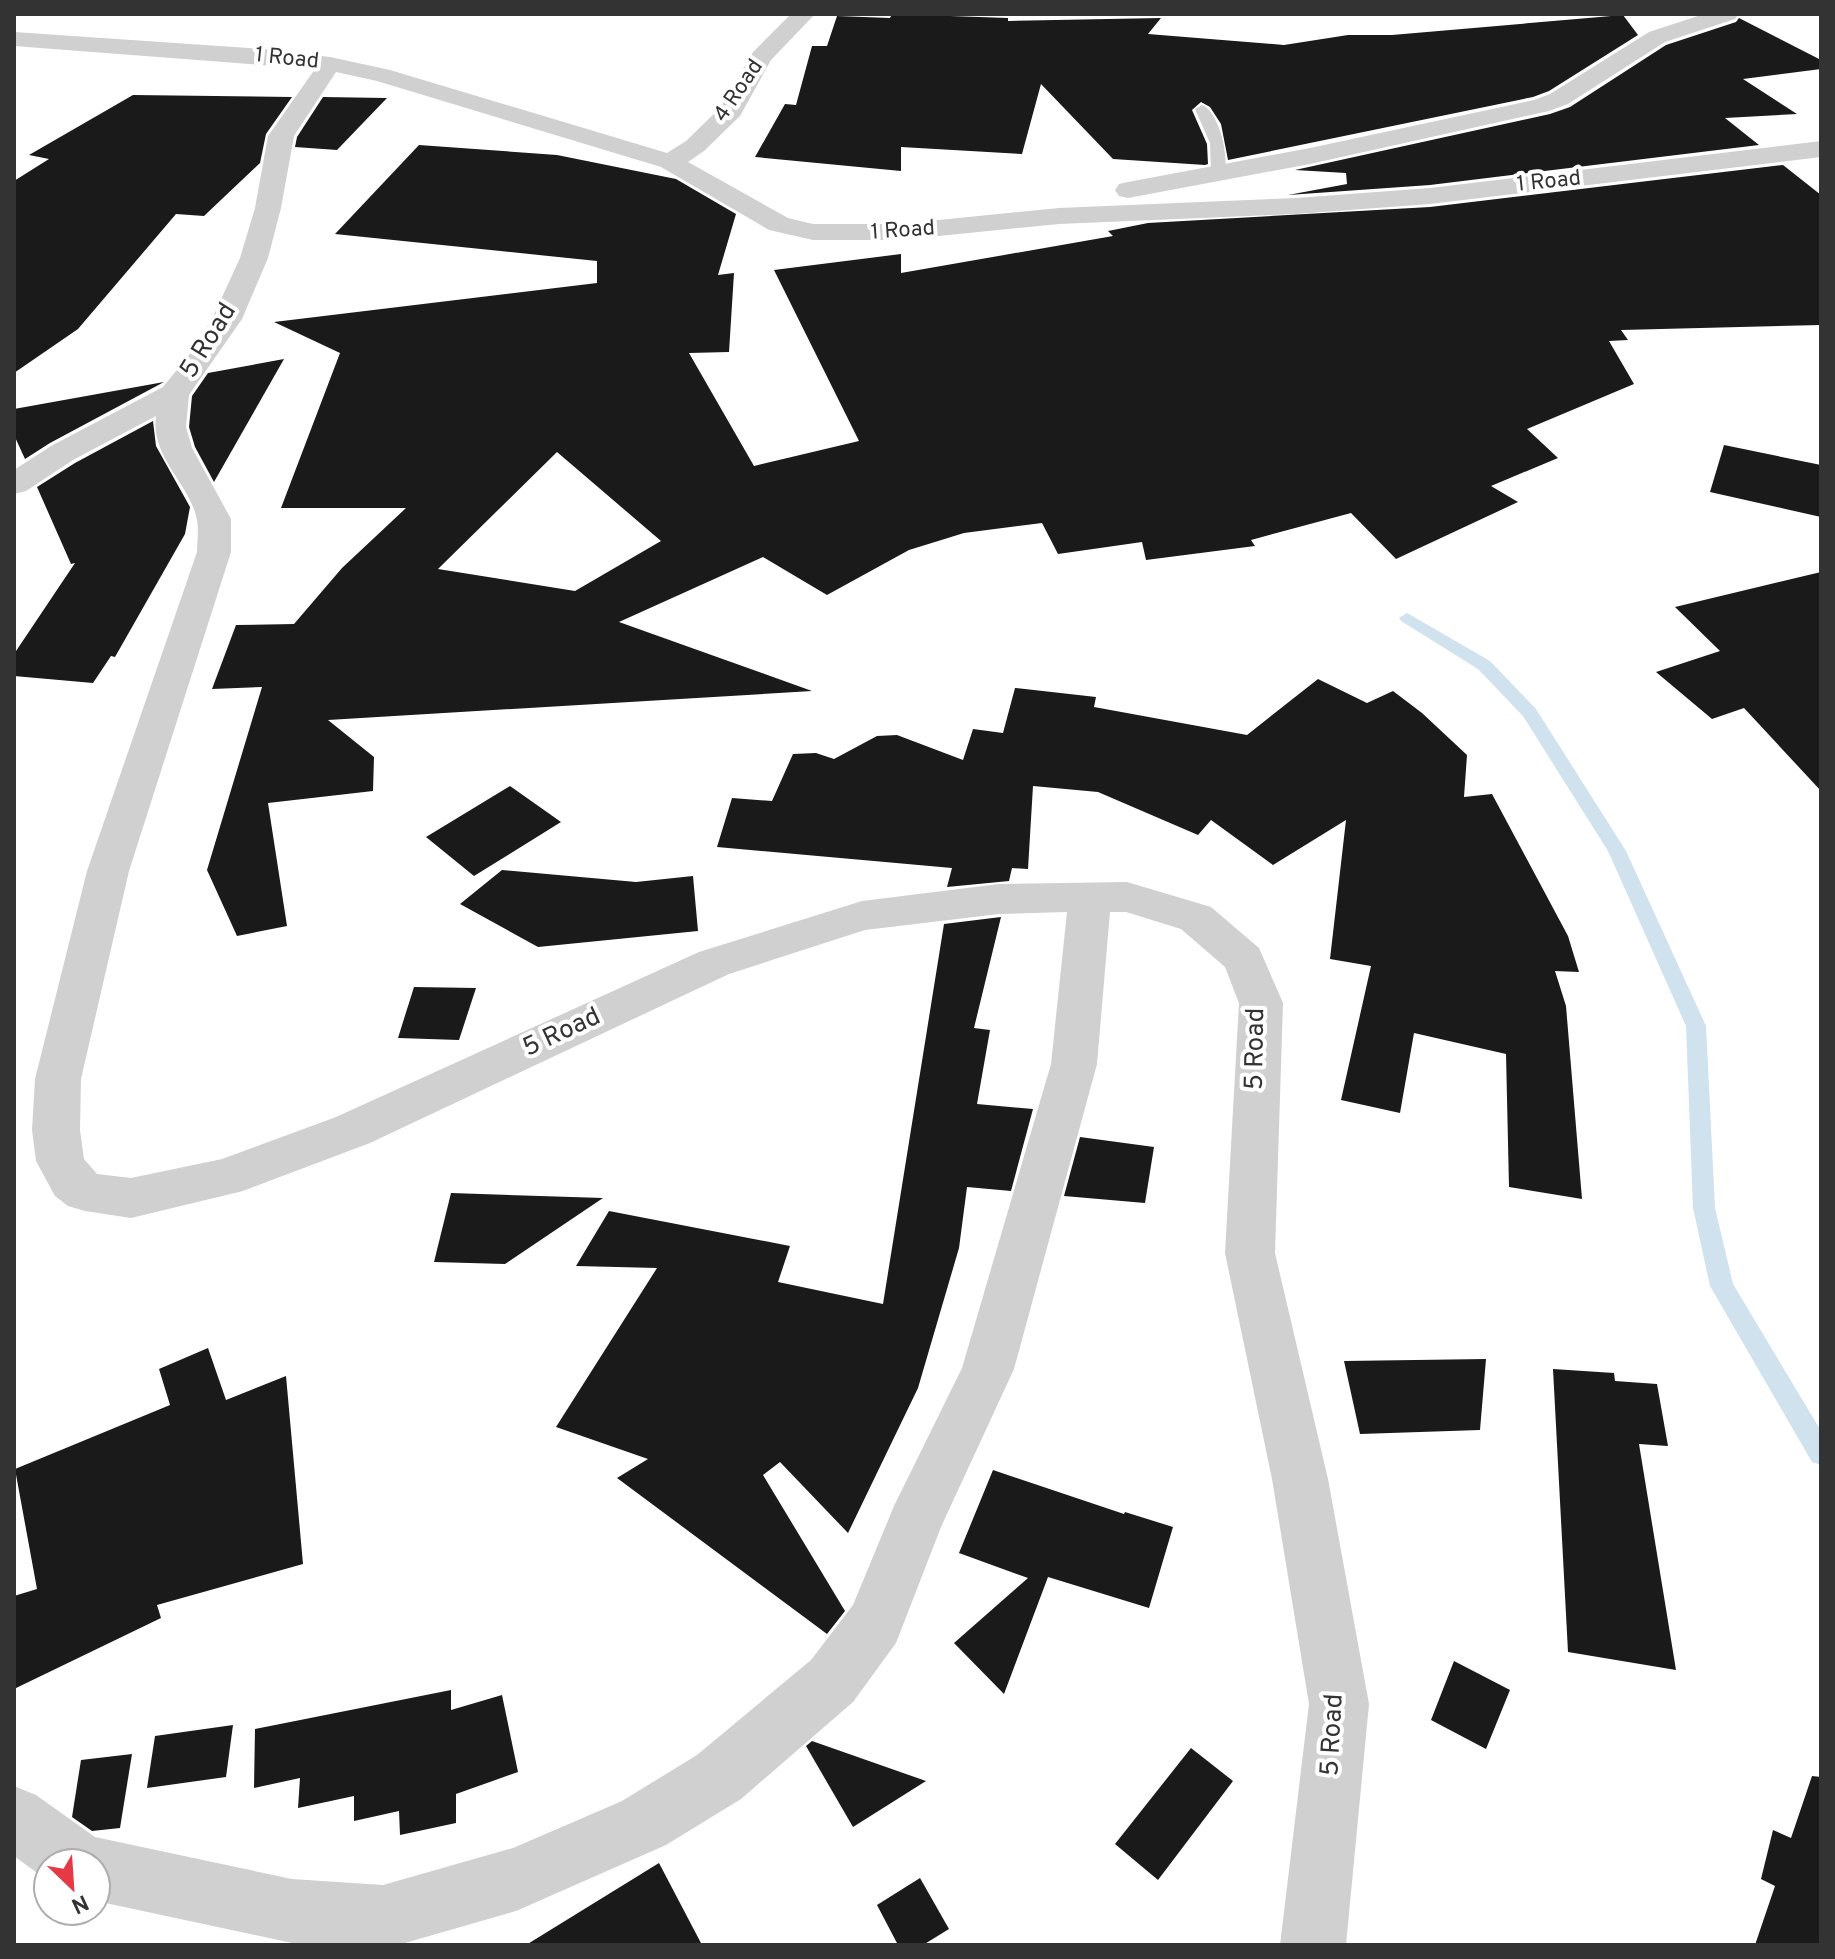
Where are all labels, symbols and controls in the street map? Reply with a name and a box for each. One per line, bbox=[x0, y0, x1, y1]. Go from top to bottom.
street label: 1 Road bbox=[254, 42, 320, 76]
street label: 4 Road bbox=[708, 55, 770, 127]
street label: 1 Road bbox=[1516, 165, 1582, 199]
street label: 1 Road bbox=[870, 215, 936, 247]
street label: 5 Road bbox=[173, 297, 245, 385]
street label: 5 Road bbox=[518, 1001, 606, 1065]
street label: 5 Road bbox=[1239, 1007, 1273, 1091]
street label: 5 Road bbox=[1314, 1693, 1352, 1777]
north arrow bbox=[32, 1847, 112, 1927]
text: N bbox=[67, 1887, 92, 1918]

